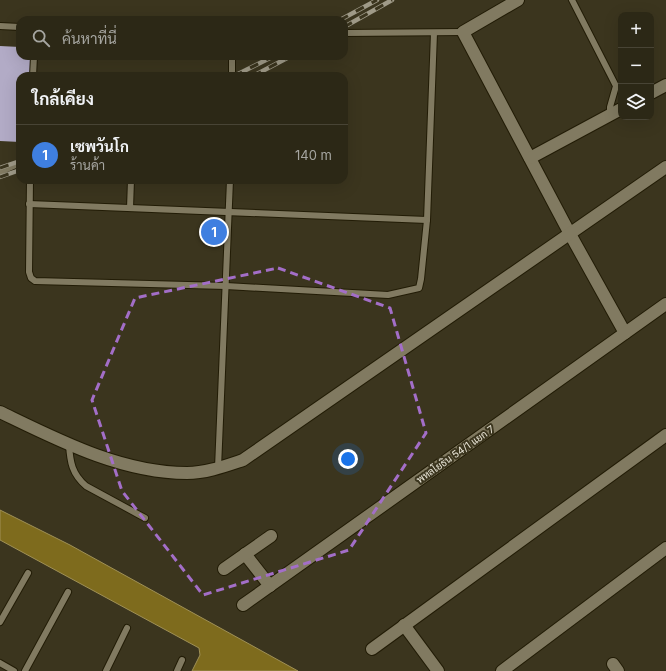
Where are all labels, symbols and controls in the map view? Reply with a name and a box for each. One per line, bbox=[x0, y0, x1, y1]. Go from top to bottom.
map controls bbox=[618, 12, 654, 120]
button: + bbox=[618, 12, 654, 48]
search box bbox=[16, 16, 348, 60]
icon: search bbox=[30, 27, 52, 49]
text: ค้นหาที่นี่ bbox=[62, 29, 117, 48]
button: − bbox=[618, 48, 654, 84]
button: layers bbox=[618, 84, 654, 120]
text: ใกล้เคียง bbox=[32, 89, 94, 109]
text: เซพวันโก bbox=[70, 137, 129, 156]
text: 1 bbox=[42, 147, 48, 163]
text: 140 m bbox=[295, 147, 332, 163]
text: ร้านค้า bbox=[70, 157, 105, 173]
pin: 1 bbox=[201, 217, 227, 247]
street label: พหลโยธิน 54/1 แยก 7 bbox=[414, 422, 496, 485]
your location bbox=[338, 449, 358, 469]

